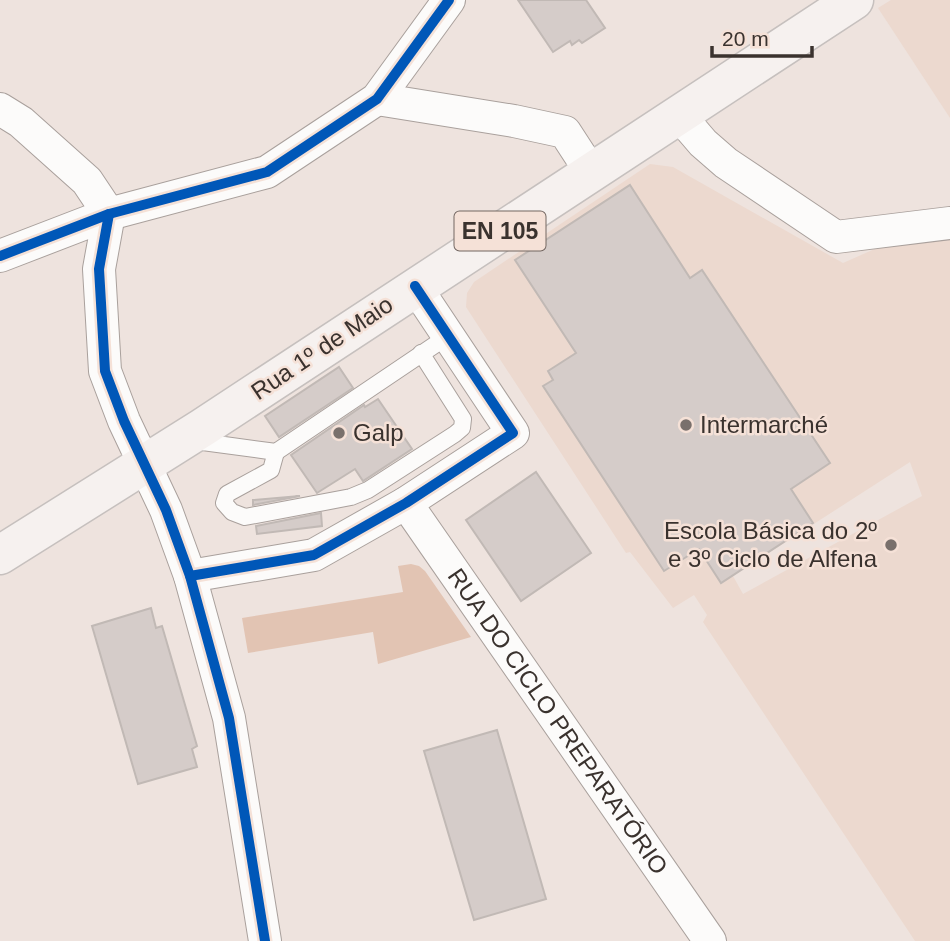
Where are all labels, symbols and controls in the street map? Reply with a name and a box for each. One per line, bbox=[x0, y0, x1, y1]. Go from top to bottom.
scale bar bbox=[712, 14, 812, 58]
text: 20 m bbox=[722, 27, 769, 50]
road number: EN 105 bbox=[454, 212, 546, 250]
street label: Rua 1º de Maio bbox=[246, 290, 398, 405]
place label: Intermarché bbox=[700, 411, 828, 438]
marker: Intermarché bbox=[678, 417, 694, 433]
place label: Galp bbox=[353, 419, 404, 446]
marker: Galp bbox=[331, 425, 347, 441]
place label: Escola Básica do 2º e 3º Ciclo de Alfena bbox=[664, 517, 878, 572]
marker: Escola Básica do 2º e 3º Ciclo de Alfena bbox=[883, 537, 899, 553]
street label: RUA DO CICLO PREPARATÓRIO bbox=[443, 563, 674, 879]

